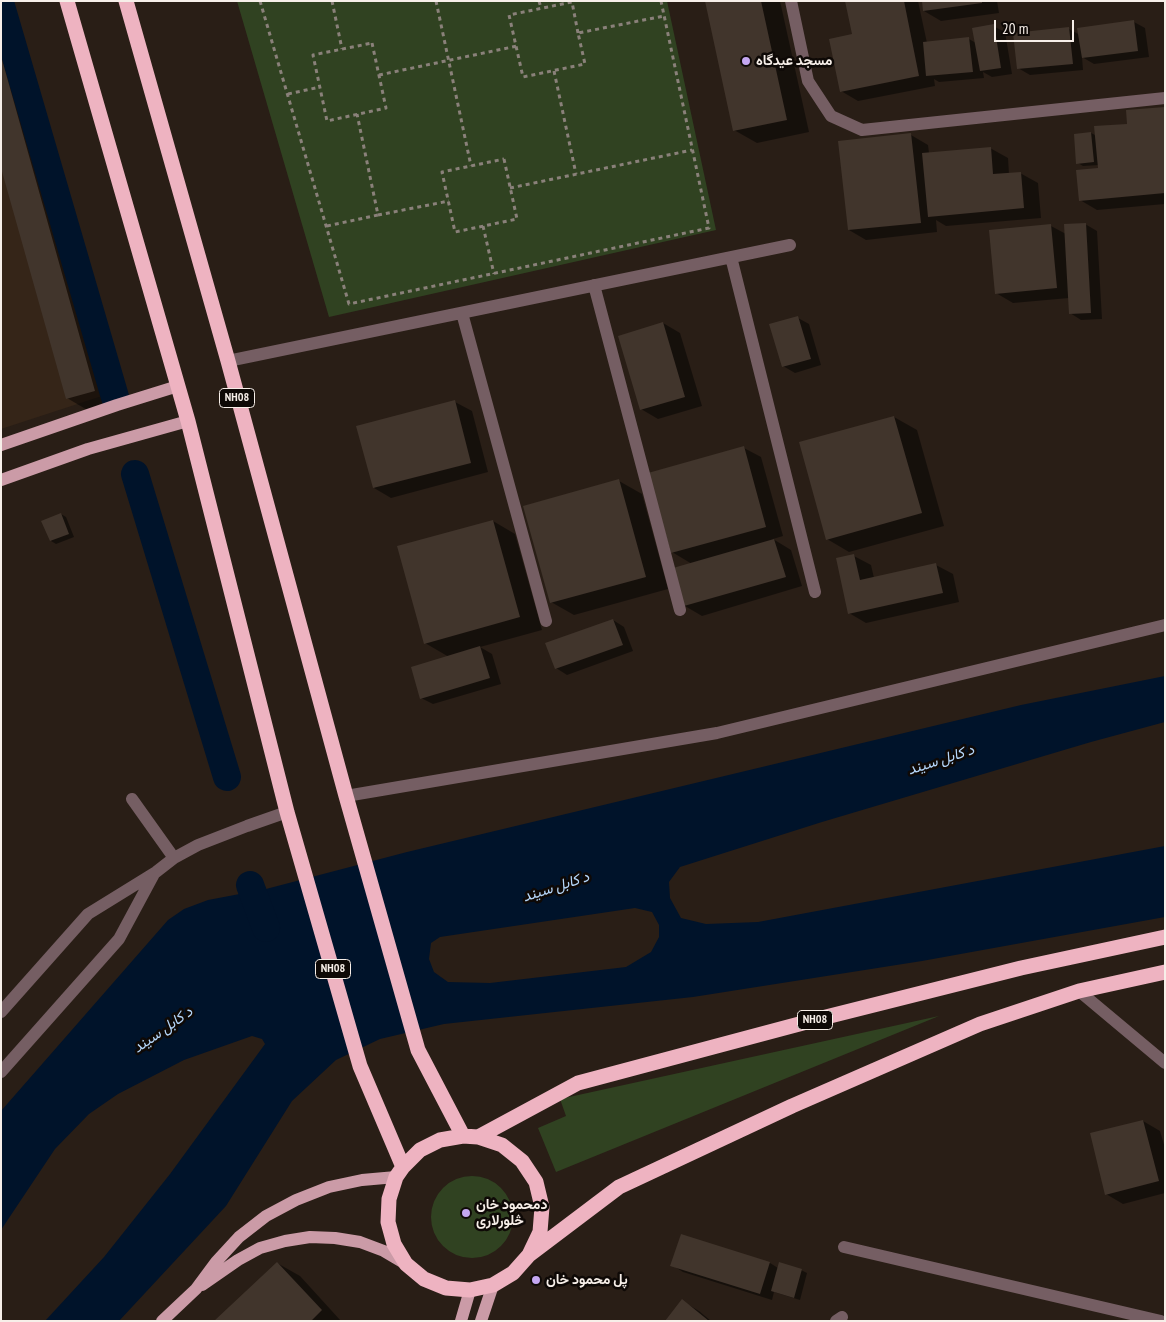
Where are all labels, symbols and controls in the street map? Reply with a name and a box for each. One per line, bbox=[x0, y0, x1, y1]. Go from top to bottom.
scale bar bbox=[996, 10, 1076, 42]
text: 20 m bbox=[1002, 19, 1028, 38]
place label: مسجد عیدگاه bbox=[756, 53, 832, 69]
marker: مسجد عیدگاه bbox=[740, 55, 752, 67]
road number: NH08 bbox=[220, 388, 254, 408]
water label: د کابل سيند bbox=[905, 741, 977, 779]
water label: د کابل سيند bbox=[520, 868, 592, 906]
road number: NH08 bbox=[316, 960, 350, 979]
water label: د کابل سيند bbox=[130, 1003, 196, 1057]
road number: NH08 bbox=[798, 1010, 832, 1030]
place label: دمحمود خان څلورلاری bbox=[476, 1197, 547, 1230]
marker: دمحمود خان څلورلاری bbox=[460, 1207, 472, 1219]
place label: پل محمود خان bbox=[546, 1272, 628, 1288]
marker: پل محمود خان bbox=[530, 1274, 542, 1286]

